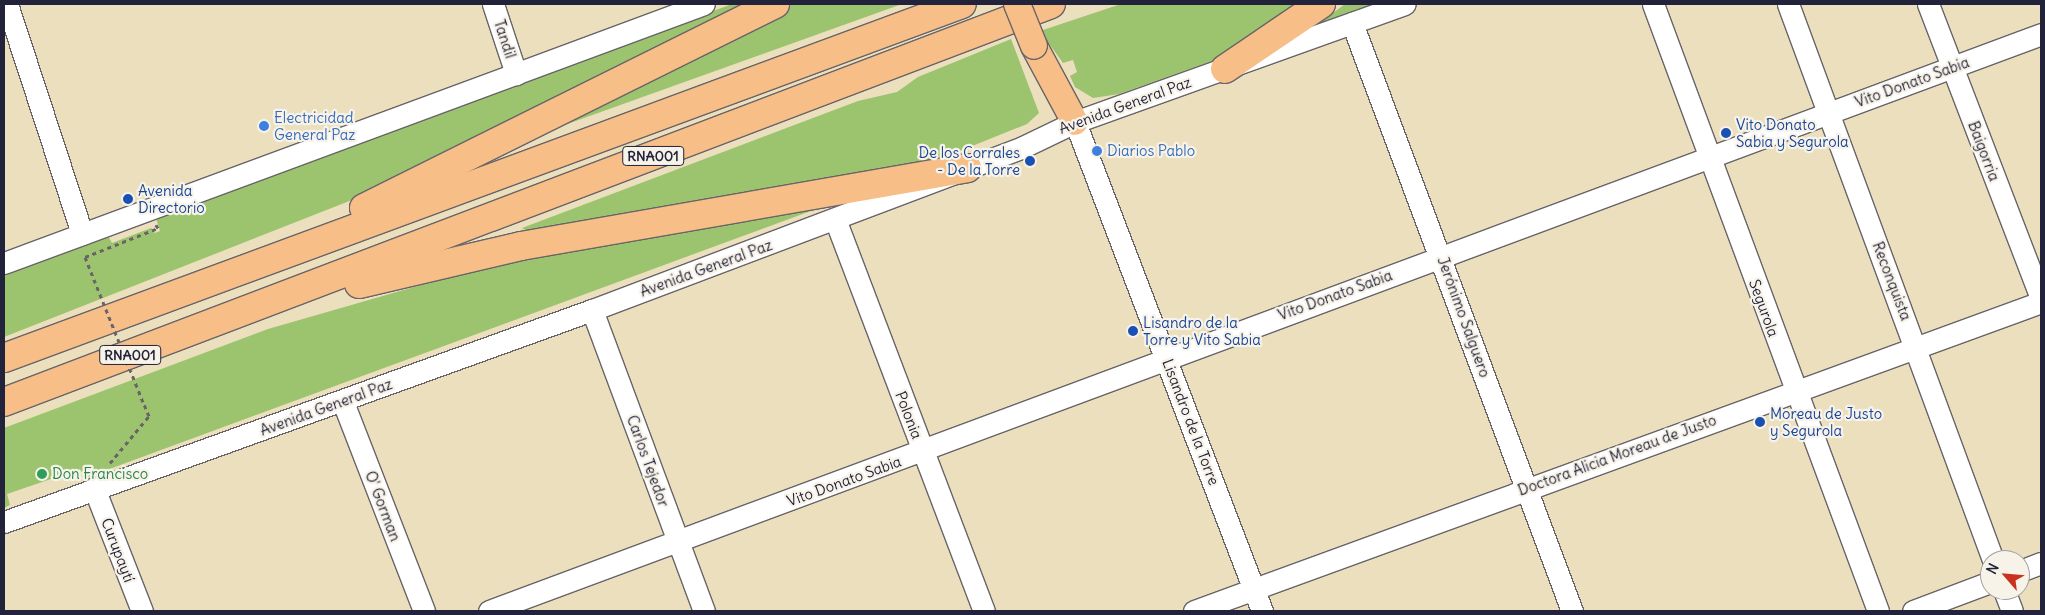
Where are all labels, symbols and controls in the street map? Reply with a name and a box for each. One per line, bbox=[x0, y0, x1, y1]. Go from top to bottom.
street label: Tandil bbox=[490, 17, 520, 61]
street label: Vito Donato Sabia bbox=[1852, 53, 1972, 111]
street label: Avenida General Paz bbox=[1056, 73, 1194, 137]
place label: Electricidad General Paz bbox=[274, 108, 356, 143]
place label: Vito Donato Sabia y Segurola bbox=[1736, 115, 1849, 150]
street label: Baigorria bbox=[1964, 118, 2004, 184]
marker: Electricidad General Paz bbox=[258, 120, 270, 132]
marker: Vito Donato Sabia y Segurola bbox=[1720, 127, 1732, 139]
place label: Diarios Pablo bbox=[1107, 142, 1195, 160]
place label: De los Corrales - De la Torre bbox=[918, 143, 1020, 178]
road number: RNA001 bbox=[622, 144, 684, 168]
marker: Diarios Pablo bbox=[1091, 145, 1103, 157]
marker: De los Corrales - De la Torre bbox=[1024, 155, 1036, 167]
place label: Avenida Directorio bbox=[138, 181, 205, 216]
marker: Avenida Directorio bbox=[122, 193, 134, 205]
street label: Avenida General Paz bbox=[637, 236, 775, 300]
street label: Reconquista bbox=[1869, 239, 1915, 323]
street label: Jerónimo Salguero bbox=[1434, 254, 1494, 380]
street label: Vito Donato Sabia bbox=[1275, 266, 1395, 324]
street label: Segurola bbox=[1745, 277, 1783, 339]
place label: Lisandro de la Torre y Vito Sabia bbox=[1143, 313, 1261, 348]
marker: Lisandro de la Torre y Vito Sabia bbox=[1127, 325, 1139, 337]
road number: RNA001 bbox=[99, 344, 161, 366]
street label: Lisandro de la Torre bbox=[1159, 356, 1223, 488]
street label: Avenida General Paz bbox=[257, 375, 395, 439]
street label: Polonia bbox=[892, 389, 926, 441]
place label: Moreau de Justo y Segurola bbox=[1770, 404, 1882, 439]
street label: Doctora Alicia Moreau de Justo bbox=[1515, 411, 1719, 499]
street label: Carlos Tejedor bbox=[623, 413, 673, 509]
marker: Moreau de Justo y Segurola bbox=[1754, 416, 1766, 428]
street label: Vito Donato Sabia bbox=[784, 452, 904, 510]
place label: Don Francisco bbox=[52, 465, 148, 483]
marker: Don Francisco bbox=[36, 468, 48, 480]
street label: O' Gorman bbox=[361, 468, 405, 544]
street label: Curupaytí bbox=[98, 515, 138, 585]
north arrow bbox=[1980, 550, 2030, 600]
text: N bbox=[1982, 560, 2003, 577]

